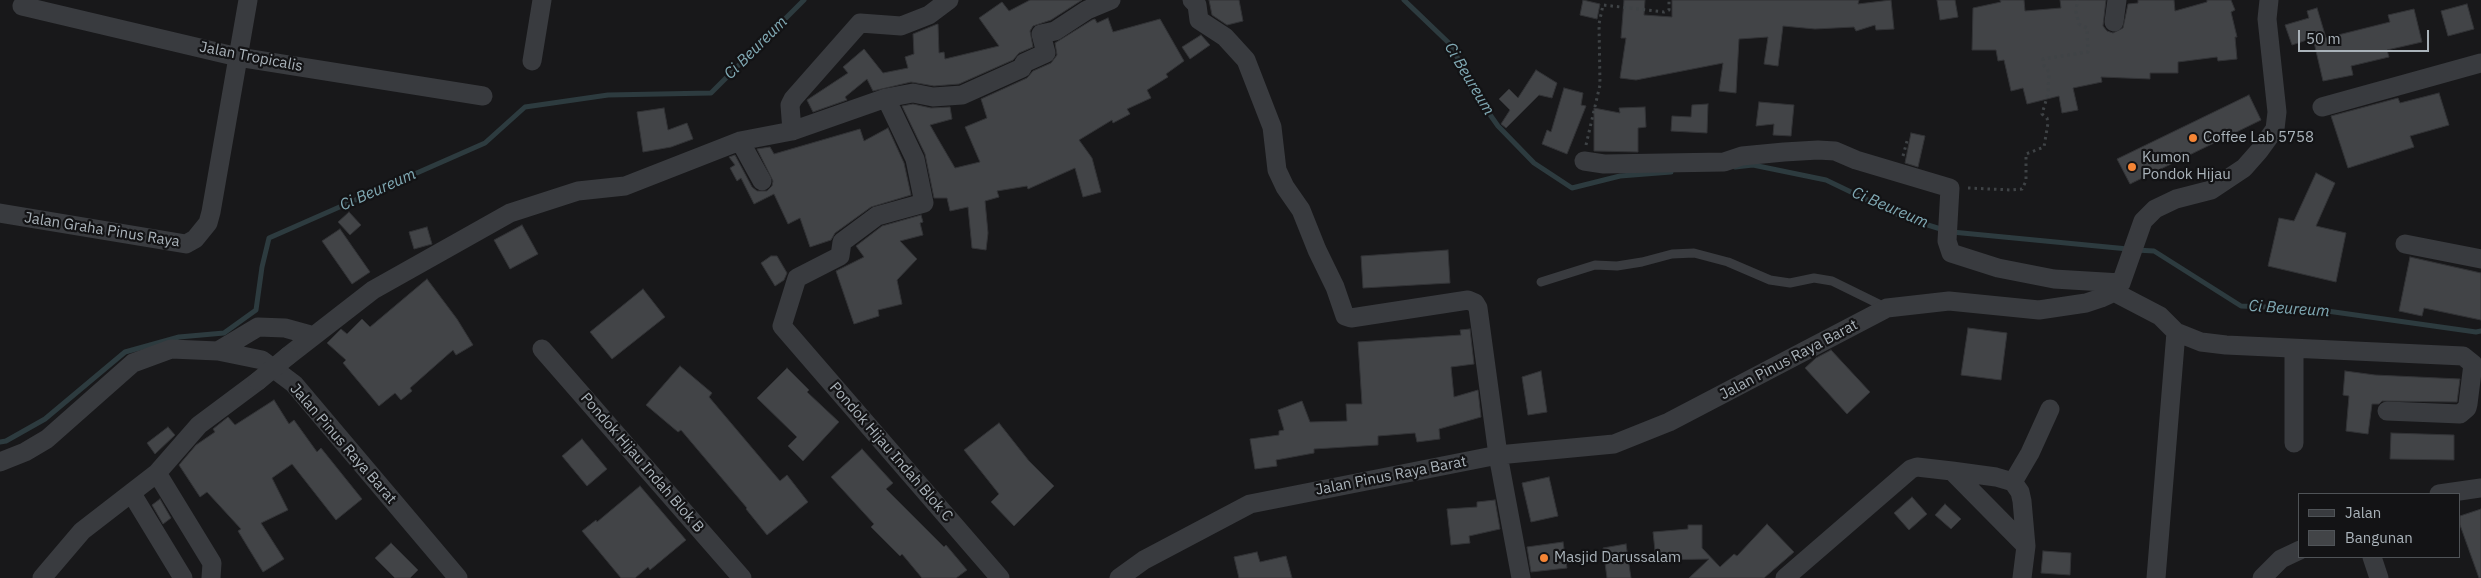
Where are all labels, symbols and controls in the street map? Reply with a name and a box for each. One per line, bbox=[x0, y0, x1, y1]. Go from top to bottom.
water label: Ci Beureum bbox=[720, 12, 792, 84]
scale bar bbox=[2301, 20, 2432, 52]
text: 50 m bbox=[2306, 29, 2341, 48]
street label: Jalan Tropicalis bbox=[198, 38, 304, 76]
water label: Ci Beureum bbox=[1440, 39, 1498, 119]
place label: Coffee Lab 5758 bbox=[2203, 129, 2314, 147]
marker: Coffee Lab 5758 bbox=[2187, 132, 2199, 144]
place label: Kumon Pondok Hijau bbox=[2142, 149, 2231, 184]
marker: Kumon Pondok Hijau bbox=[2126, 161, 2138, 173]
water label: Ci Beureum bbox=[337, 165, 419, 215]
water label: Ci Beureum bbox=[1849, 183, 1931, 233]
street label: Jalan Graha Pinus Raya bbox=[23, 209, 181, 251]
water label: Ci Beureum bbox=[2248, 297, 2330, 321]
street label: Jalan Pinus Raya Barat bbox=[1717, 316, 1861, 404]
street label: Pondok Hijau Indah Blok C bbox=[826, 379, 956, 525]
street label: Jalan Pinus Raya Barat bbox=[286, 380, 400, 508]
street label: Pondok Hijau Indah Blok B bbox=[576, 389, 708, 537]
street label: Jalan Pinus Raya Barat bbox=[1314, 453, 1468, 499]
legend bbox=[2298, 493, 2461, 558]
text: Jalan bbox=[2345, 503, 2381, 522]
text: Bangunan bbox=[2345, 528, 2413, 547]
place label: Masjid Darussalam bbox=[1554, 549, 1681, 567]
marker: Masjid Darussalam bbox=[1538, 552, 1550, 564]

